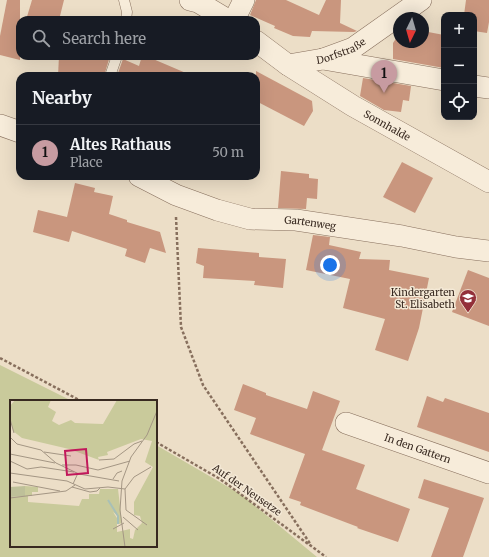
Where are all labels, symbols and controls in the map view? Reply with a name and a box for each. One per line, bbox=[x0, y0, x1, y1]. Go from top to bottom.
north arrow bbox=[393, 12, 429, 48]
map controls bbox=[441, 12, 477, 120]
button: + bbox=[441, 12, 477, 48]
search box bbox=[16, 16, 260, 60]
icon: search bbox=[30, 27, 52, 49]
text: Search here bbox=[62, 29, 146, 48]
street label: Dorfstraße bbox=[315, 35, 368, 67]
button: − bbox=[441, 48, 477, 84]
pin: 1 bbox=[371, 60, 397, 93]
button: locate bbox=[441, 84, 477, 120]
text: Nearby bbox=[32, 87, 92, 109]
street label: Sonnhalde bbox=[361, 107, 413, 143]
text: Altes Rathaus bbox=[70, 135, 171, 154]
text: 1 bbox=[42, 144, 48, 161]
text: 50 m bbox=[212, 144, 244, 161]
text: Place bbox=[70, 154, 103, 171]
street label: Gartenweg bbox=[284, 213, 337, 232]
your location bbox=[320, 255, 340, 275]
place label: Kindergarten St. Elisabeth bbox=[391, 286, 455, 311]
school or university icon: Kindergarten St. Elisabeth bbox=[458, 288, 478, 313]
inset map bbox=[10, 400, 157, 547]
street label: In den Gattern bbox=[383, 430, 453, 466]
street label: Auf der Neusetze bbox=[209, 461, 284, 519]

